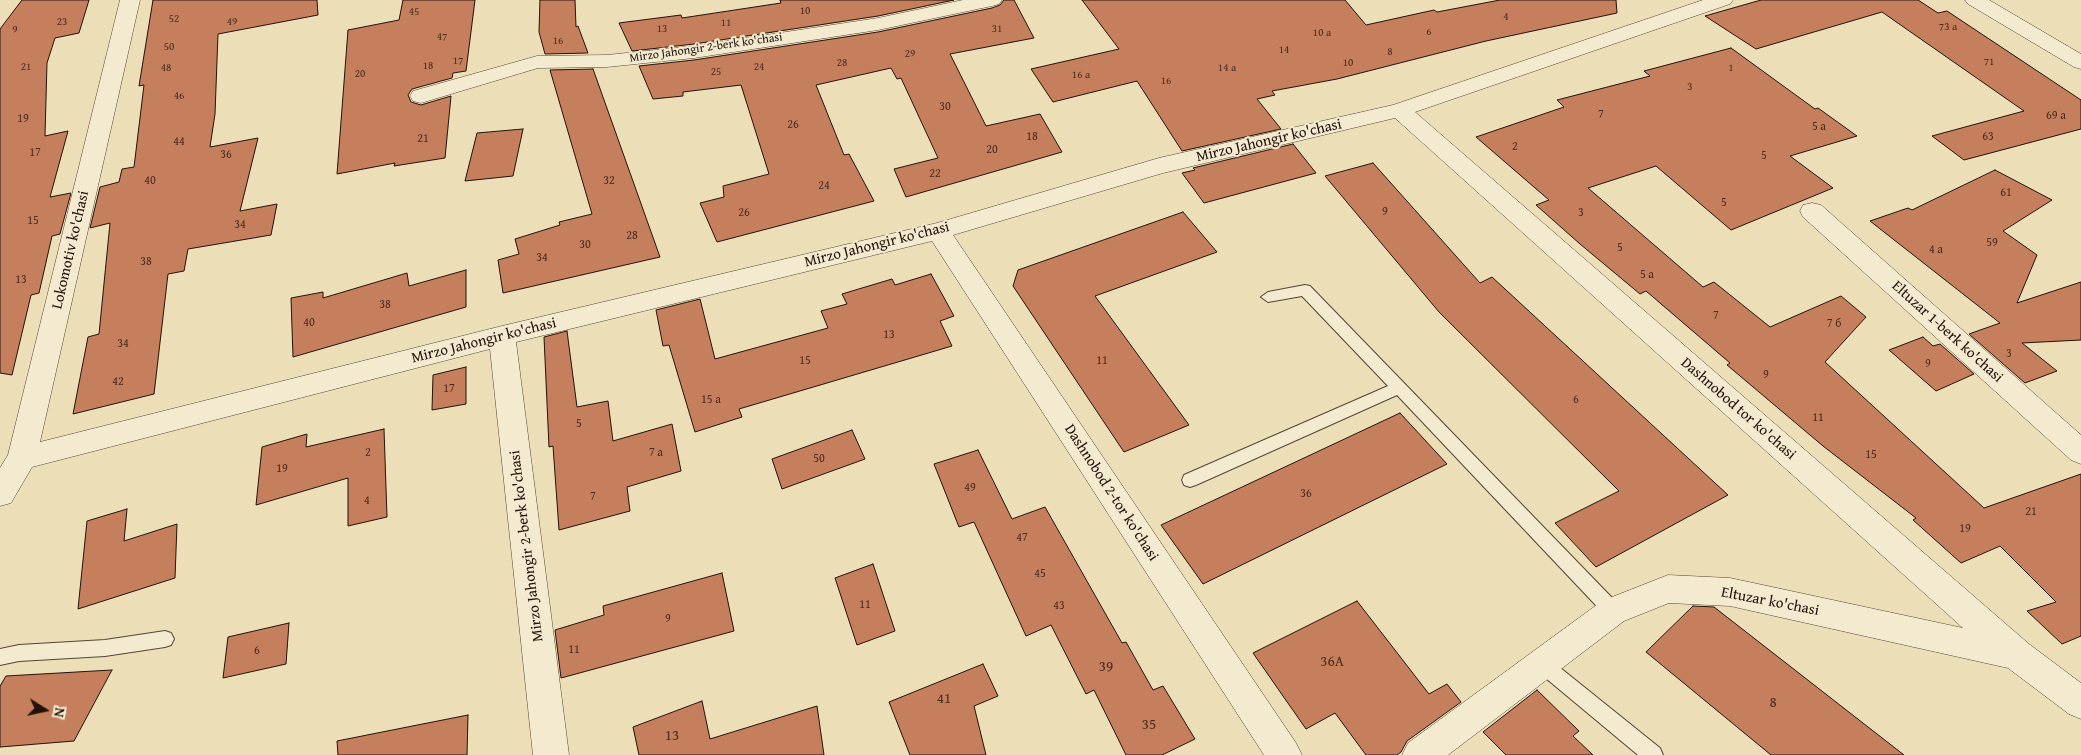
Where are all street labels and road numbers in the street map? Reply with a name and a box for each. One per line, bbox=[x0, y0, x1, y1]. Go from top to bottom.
street label: Mirzo Jahongir 2-berk ko'chasi bbox=[629, 30, 783, 66]
street label: Mirzo Jahongir ko'chasi bbox=[1195, 116, 1343, 166]
street label: Lokomotiv ko'chasi bbox=[49, 189, 93, 311]
street label: Mirzo Jahongir ko'chasi bbox=[803, 218, 951, 272]
street label: Eltuzar 1-berk ko'chasi bbox=[1888, 277, 2006, 387]
street label: Mirzo Jahongir ko'chasi bbox=[410, 314, 558, 368]
street label: Dashnobod tor ko'chasi bbox=[1677, 354, 1799, 464]
street label: Dashnobod 2-tor ko'chasi bbox=[1060, 421, 1162, 565]
street label: Mirzo Jahongir 2-berk ko'chasi bbox=[506, 449, 548, 643]
street label: Eltuzar ko'chasi bbox=[1720, 584, 1820, 620]

